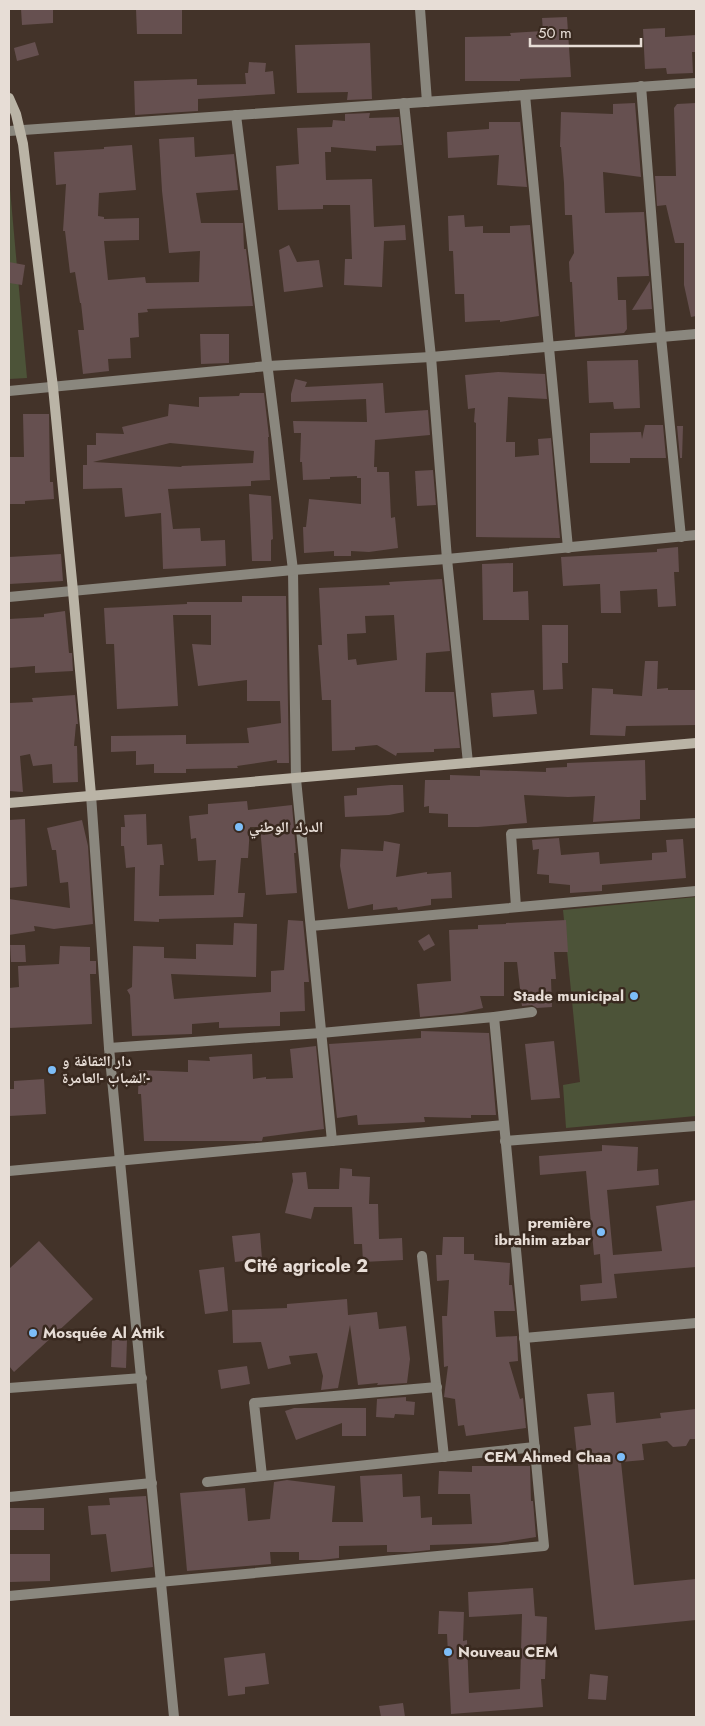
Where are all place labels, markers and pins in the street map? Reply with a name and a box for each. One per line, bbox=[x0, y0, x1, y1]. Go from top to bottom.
place label: الدرك الوطني bbox=[249, 816, 323, 839]
marker: الدرك الوطني bbox=[233, 821, 245, 833]
place label: Stade municipal bbox=[513, 985, 624, 1007]
marker: Stade municipal bbox=[628, 990, 640, 1002]
place label: دار الثقافة و الشباب -العامرة- bbox=[62, 1050, 151, 1089]
marker: دار الثقافة و الشباب -العامرة- bbox=[46, 1064, 58, 1076]
place label: première ibrahim azbar bbox=[494, 1212, 592, 1251]
marker: première ibrahim azbar bbox=[595, 1226, 607, 1238]
place label: Mosquée Al Attik bbox=[43, 1322, 165, 1344]
marker: Mosquée Al Attik bbox=[27, 1327, 39, 1339]
place label: CEM Ahmed Chaa bbox=[484, 1446, 611, 1468]
marker: CEM Ahmed Chaa bbox=[615, 1451, 627, 1463]
place label: Nouveau CEM bbox=[458, 1641, 558, 1663]
marker: Nouveau CEM bbox=[442, 1646, 454, 1658]

